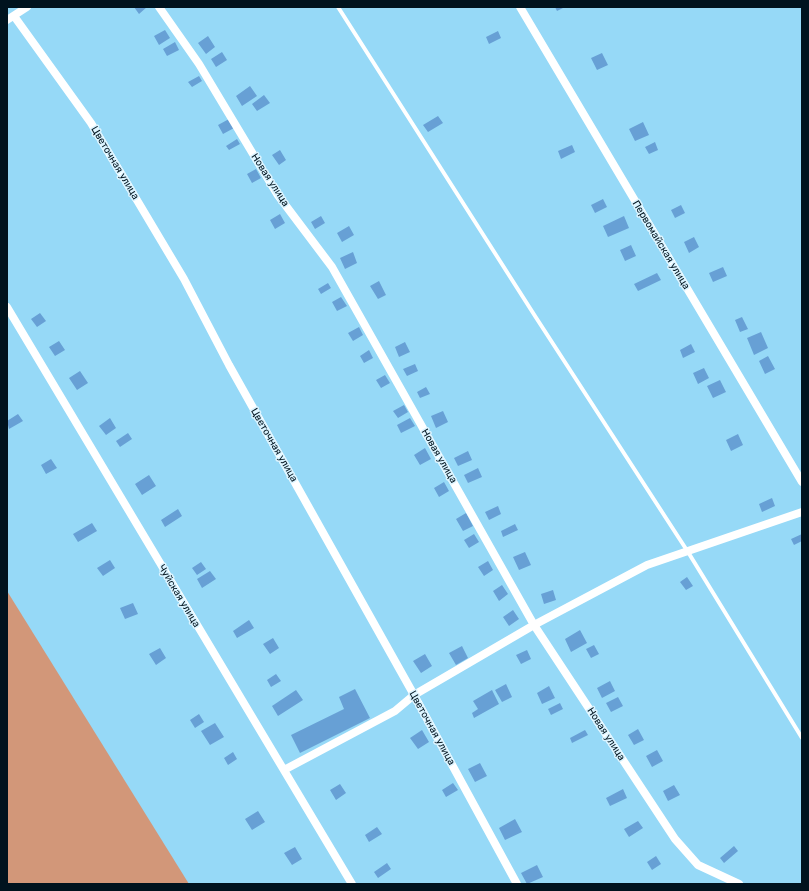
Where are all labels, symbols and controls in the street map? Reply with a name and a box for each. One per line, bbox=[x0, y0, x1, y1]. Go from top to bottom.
street label: Цветочная улица bbox=[88, 124, 142, 202]
street label: Новая улица bbox=[248, 151, 292, 209]
street label: Первомайская улица bbox=[630, 198, 692, 292]
street label: Цветочная улица bbox=[248, 406, 300, 484]
street label: Новая улица bbox=[419, 427, 459, 485]
street label: Чуйская улица bbox=[156, 562, 202, 630]
street label: Цветочная улица bbox=[407, 689, 457, 767]
street label: Новая улица bbox=[584, 705, 628, 763]

